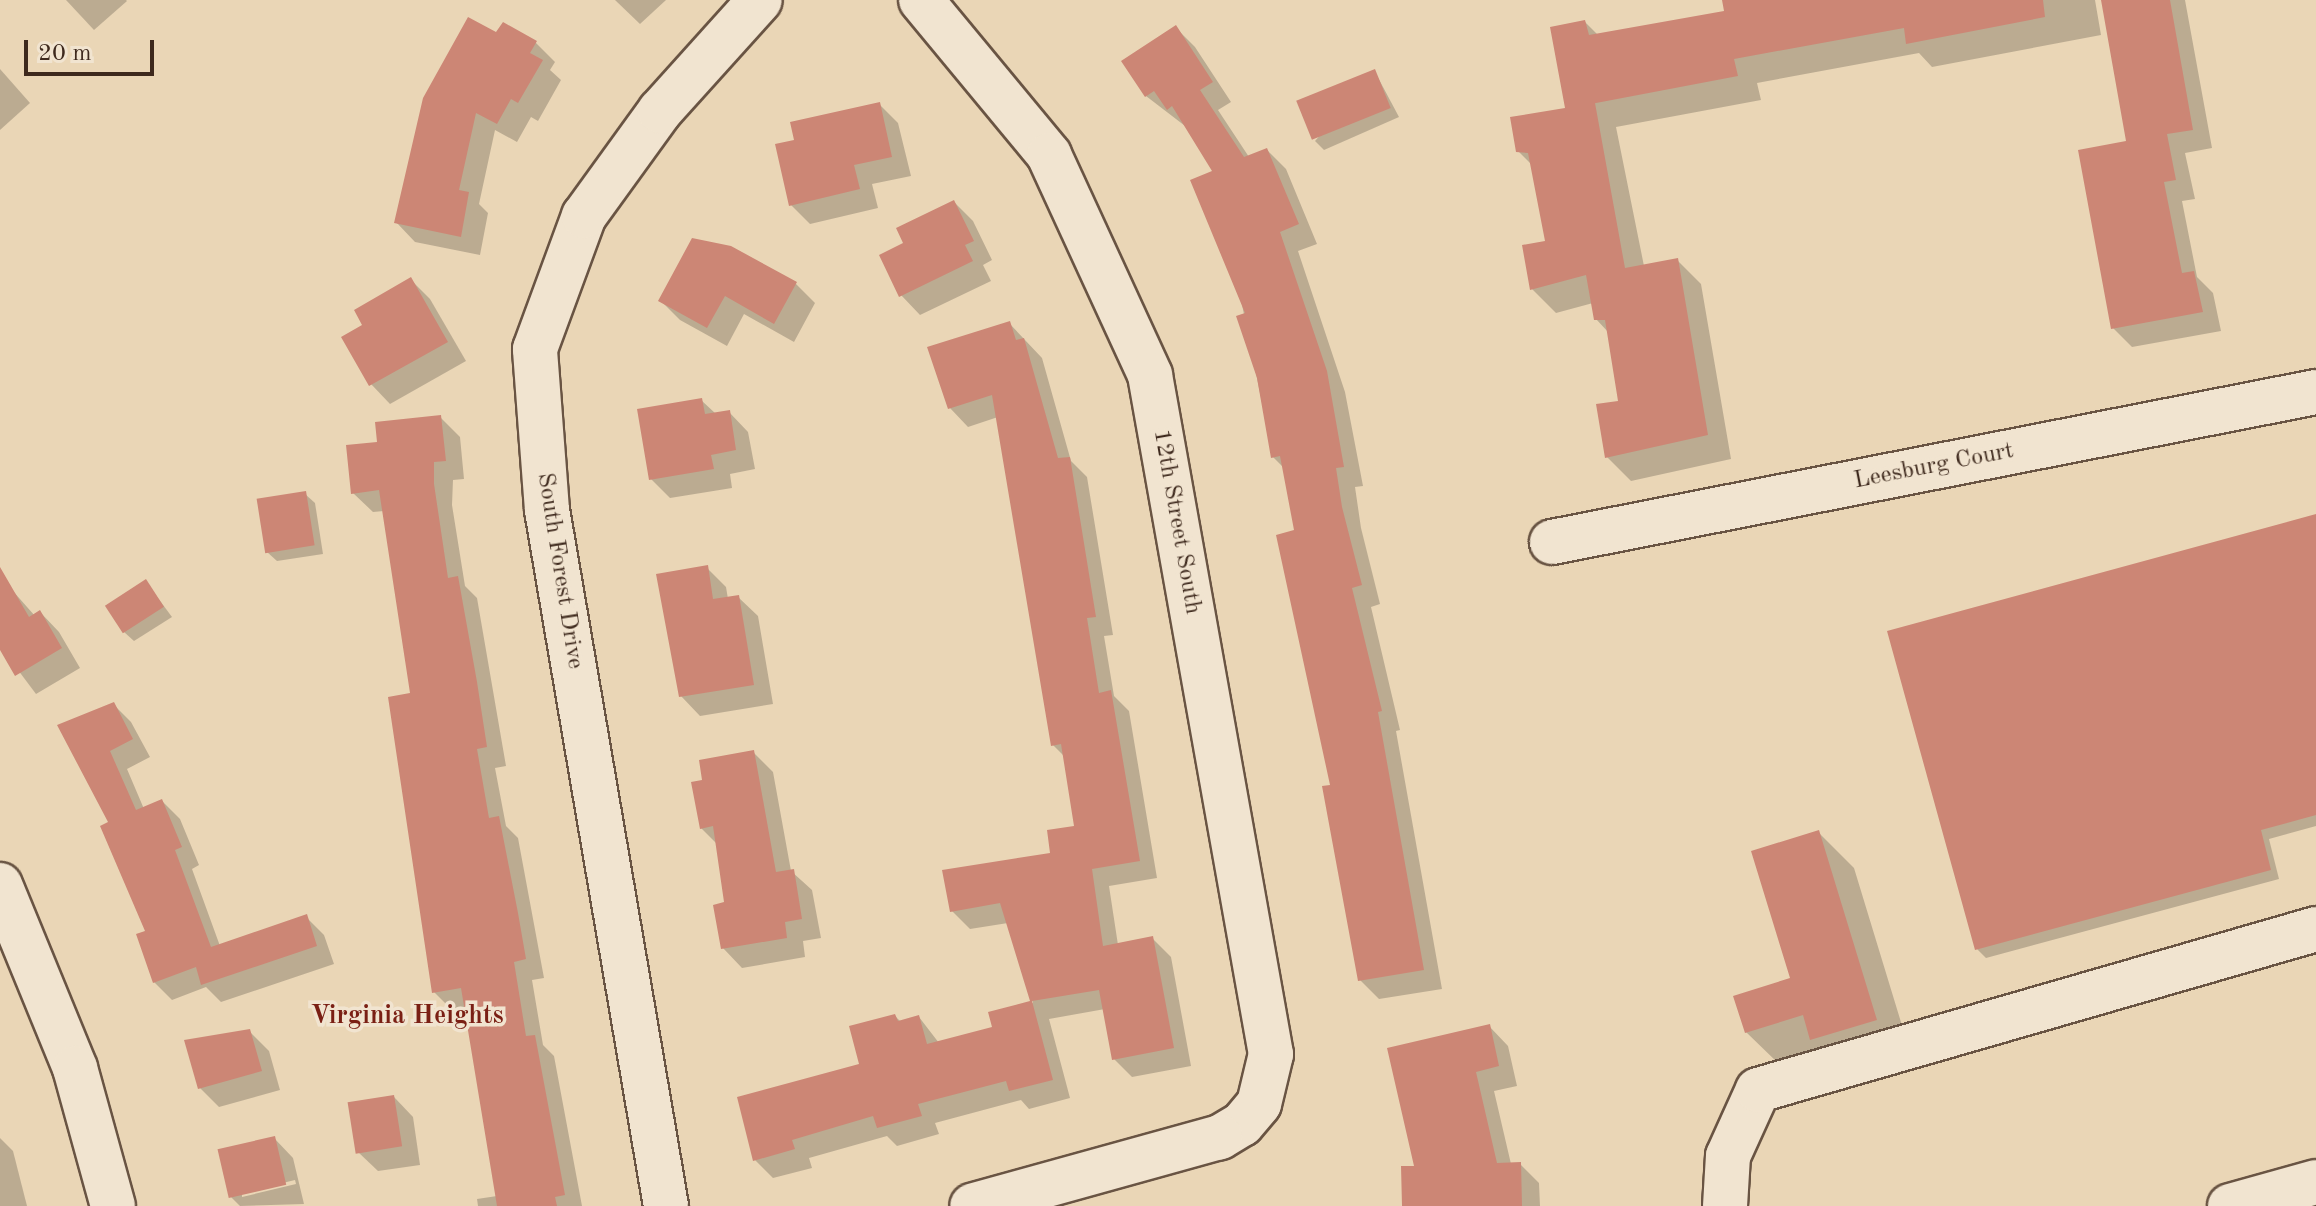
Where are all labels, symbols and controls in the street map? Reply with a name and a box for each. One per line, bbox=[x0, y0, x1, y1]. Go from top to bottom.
scale bar bbox=[28, 24, 158, 74]
text: 20 m bbox=[38, 42, 92, 66]
street label: 12th Street South bbox=[1146, 427, 1206, 617]
street label: Leesburg Court bbox=[1852, 437, 2016, 497]
street label: South Forest Drive bbox=[529, 471, 589, 671]
district label: Virginia Heights bbox=[310, 1001, 504, 1033]

